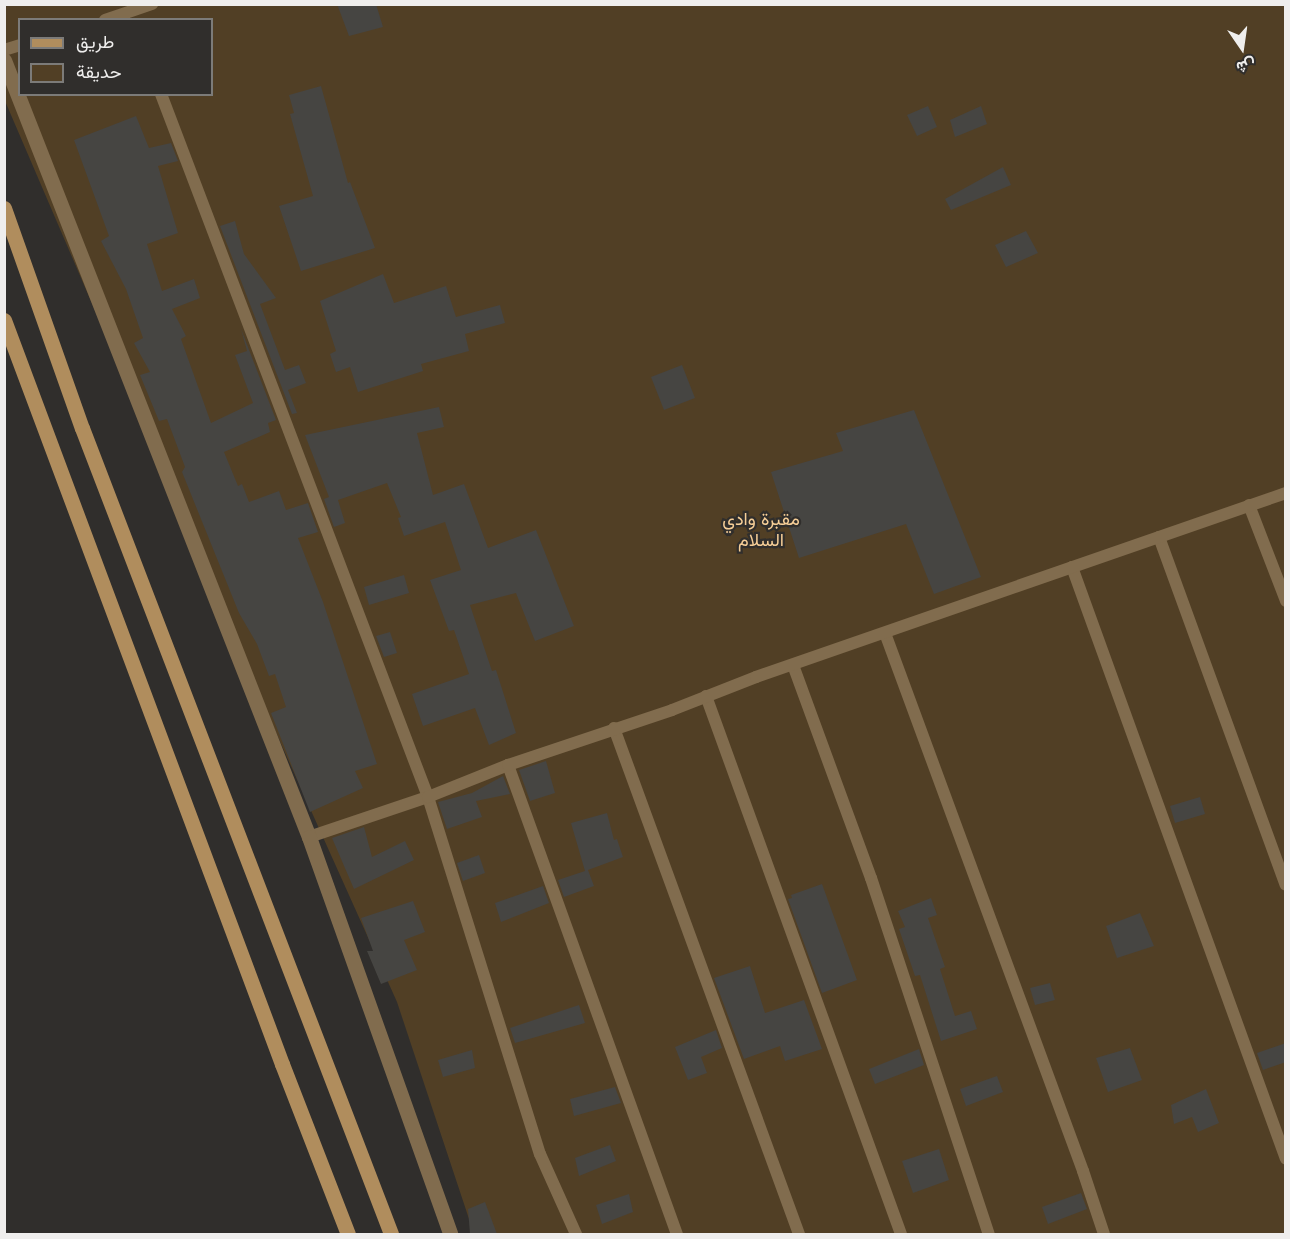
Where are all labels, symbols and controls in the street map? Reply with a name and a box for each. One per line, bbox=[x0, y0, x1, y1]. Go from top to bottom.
legend bbox=[18, 18, 213, 96]
north arrow bbox=[1212, 18, 1272, 78]
text: طريق bbox=[76, 29, 114, 55]
text: ش bbox=[1234, 53, 1258, 79]
text: حديقة bbox=[76, 59, 122, 85]
park label: مقبرة وادي السلام bbox=[722, 509, 800, 552]

